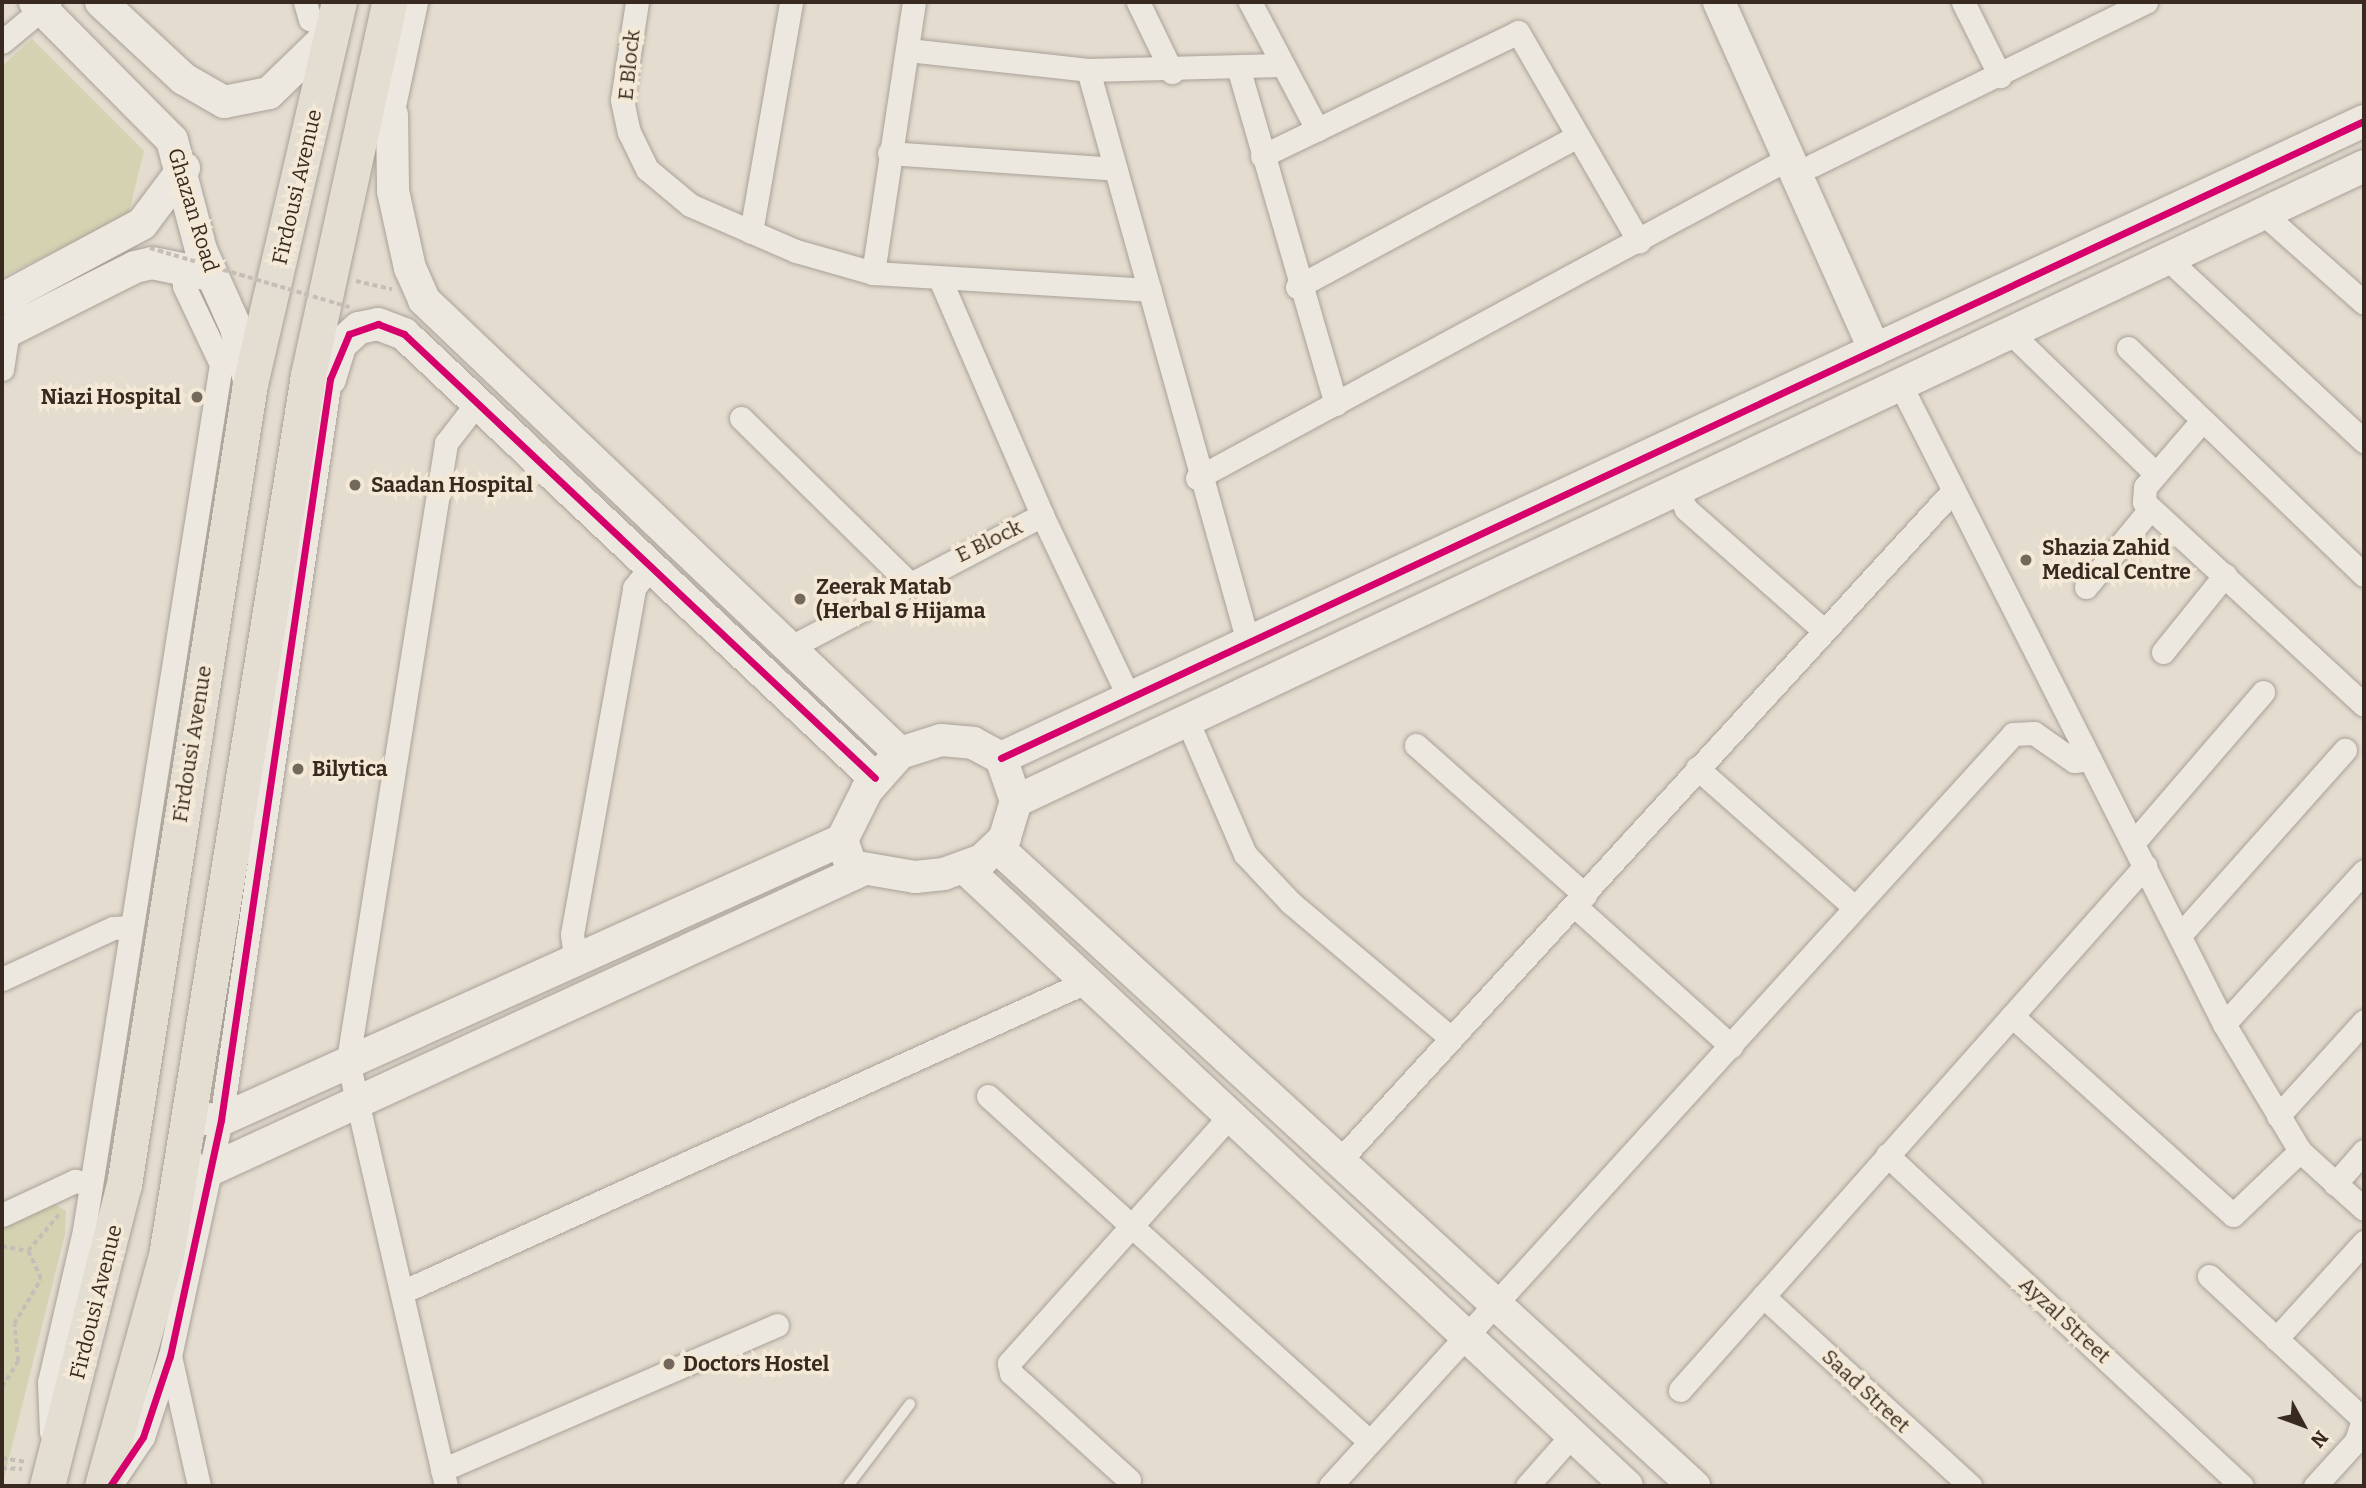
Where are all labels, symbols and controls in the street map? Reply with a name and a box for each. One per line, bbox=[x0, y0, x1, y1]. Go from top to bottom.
street label: E Block bbox=[613, 28, 645, 102]
street label: Firdousi Avenue bbox=[267, 107, 327, 267]
street label: Ghazan Road bbox=[162, 145, 224, 275]
place label: Niazi Hospital bbox=[41, 384, 181, 410]
marker: Niazi Hospital bbox=[187, 387, 207, 407]
place label: Saadan Hospital bbox=[371, 472, 533, 498]
marker: Saadan Hospital bbox=[345, 475, 365, 495]
street label: E Block bbox=[952, 514, 1026, 568]
place label: Shazia Zahid Medical Centre bbox=[2042, 535, 2191, 585]
marker: Shazia Zahid Medical Centre bbox=[2016, 550, 2036, 570]
place label: Zeerak Matab (Herbal & Hijama bbox=[816, 574, 985, 624]
marker: Zeerak Matab (Herbal & Hijama bbox=[790, 589, 810, 609]
street label: Firdousi Avenue bbox=[167, 664, 217, 824]
place label: Bilytica bbox=[312, 756, 387, 782]
marker: Bilytica bbox=[290, 761, 306, 777]
street label: Firdousi Avenue bbox=[65, 1222, 127, 1382]
street label: Ayzal Street bbox=[2014, 1271, 2116, 1369]
street label: Saad Street bbox=[1817, 1344, 1915, 1438]
place label: Doctors Hostel bbox=[683, 1351, 829, 1377]
marker: Doctors Hostel bbox=[661, 1356, 677, 1372]
north arrow bbox=[2268, 1390, 2338, 1460]
text: N bbox=[2306, 1426, 2333, 1452]

